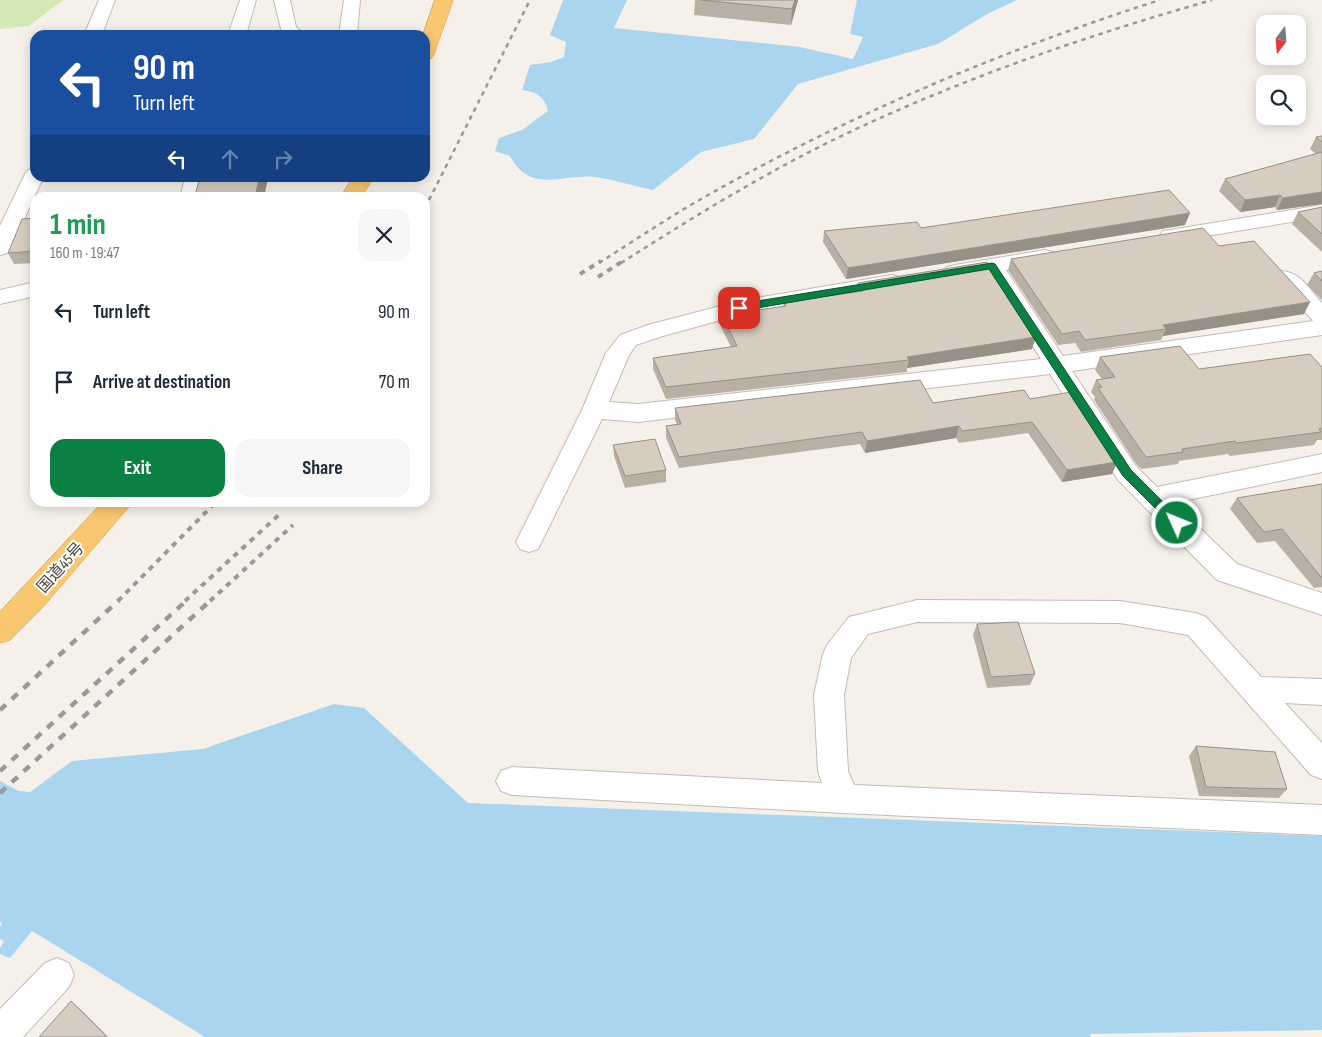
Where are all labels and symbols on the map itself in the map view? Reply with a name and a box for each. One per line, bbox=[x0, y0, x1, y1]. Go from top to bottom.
north arrow bbox=[1256, 15, 1306, 65]
pin bbox=[718, 287, 760, 329]
position arrow bbox=[1150, 496, 1202, 548]
street label: 国道45号 bbox=[33, 539, 89, 597]

